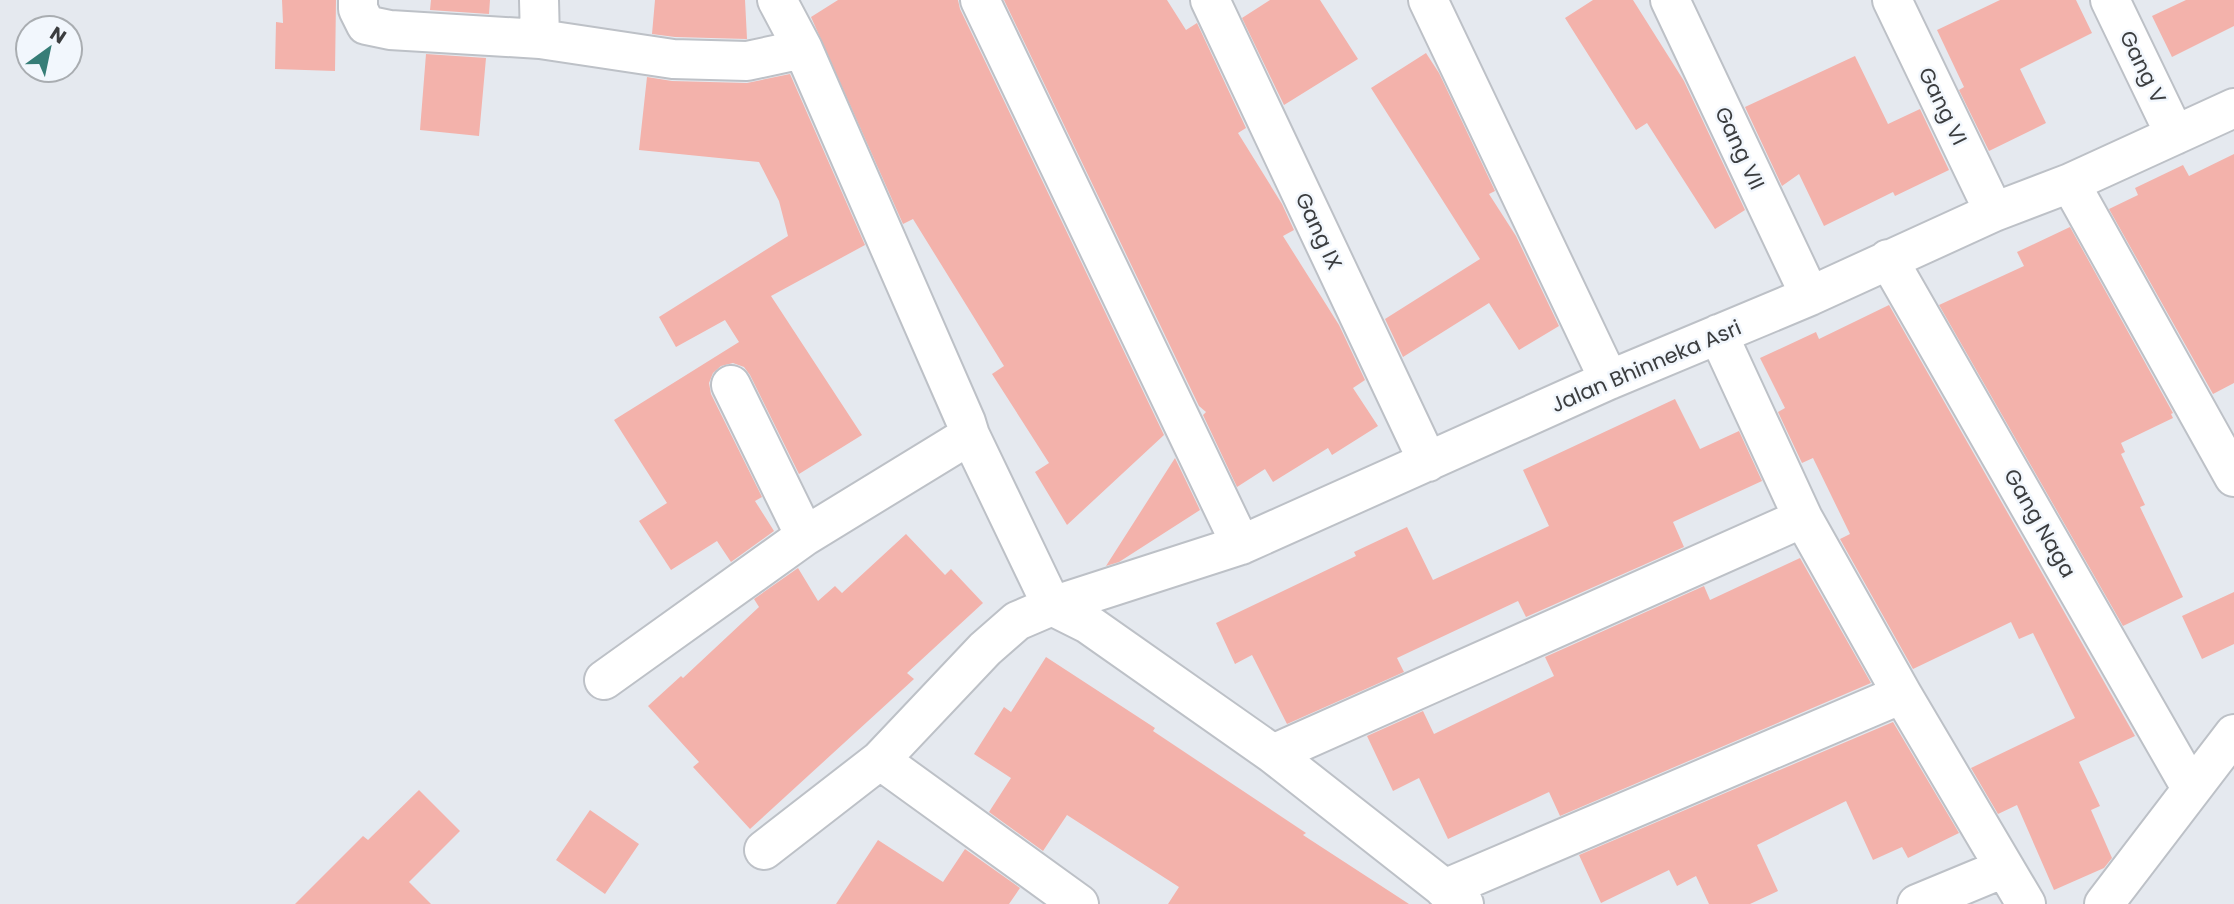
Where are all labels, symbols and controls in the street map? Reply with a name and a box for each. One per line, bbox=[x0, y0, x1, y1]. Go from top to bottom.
north arrow bbox=[14, 14, 84, 84]
text: N bbox=[45, 20, 71, 50]
street label: Gang V bbox=[2113, 26, 2173, 108]
street label: Gang VI bbox=[1912, 62, 1974, 150]
street label: Gang VII bbox=[1708, 102, 1772, 194]
street label: Gang IX bbox=[1289, 188, 1349, 274]
street label: Jalan Bhinneka Asri bbox=[1547, 313, 1745, 419]
street label: Gang Naga bbox=[1997, 463, 2083, 583]

